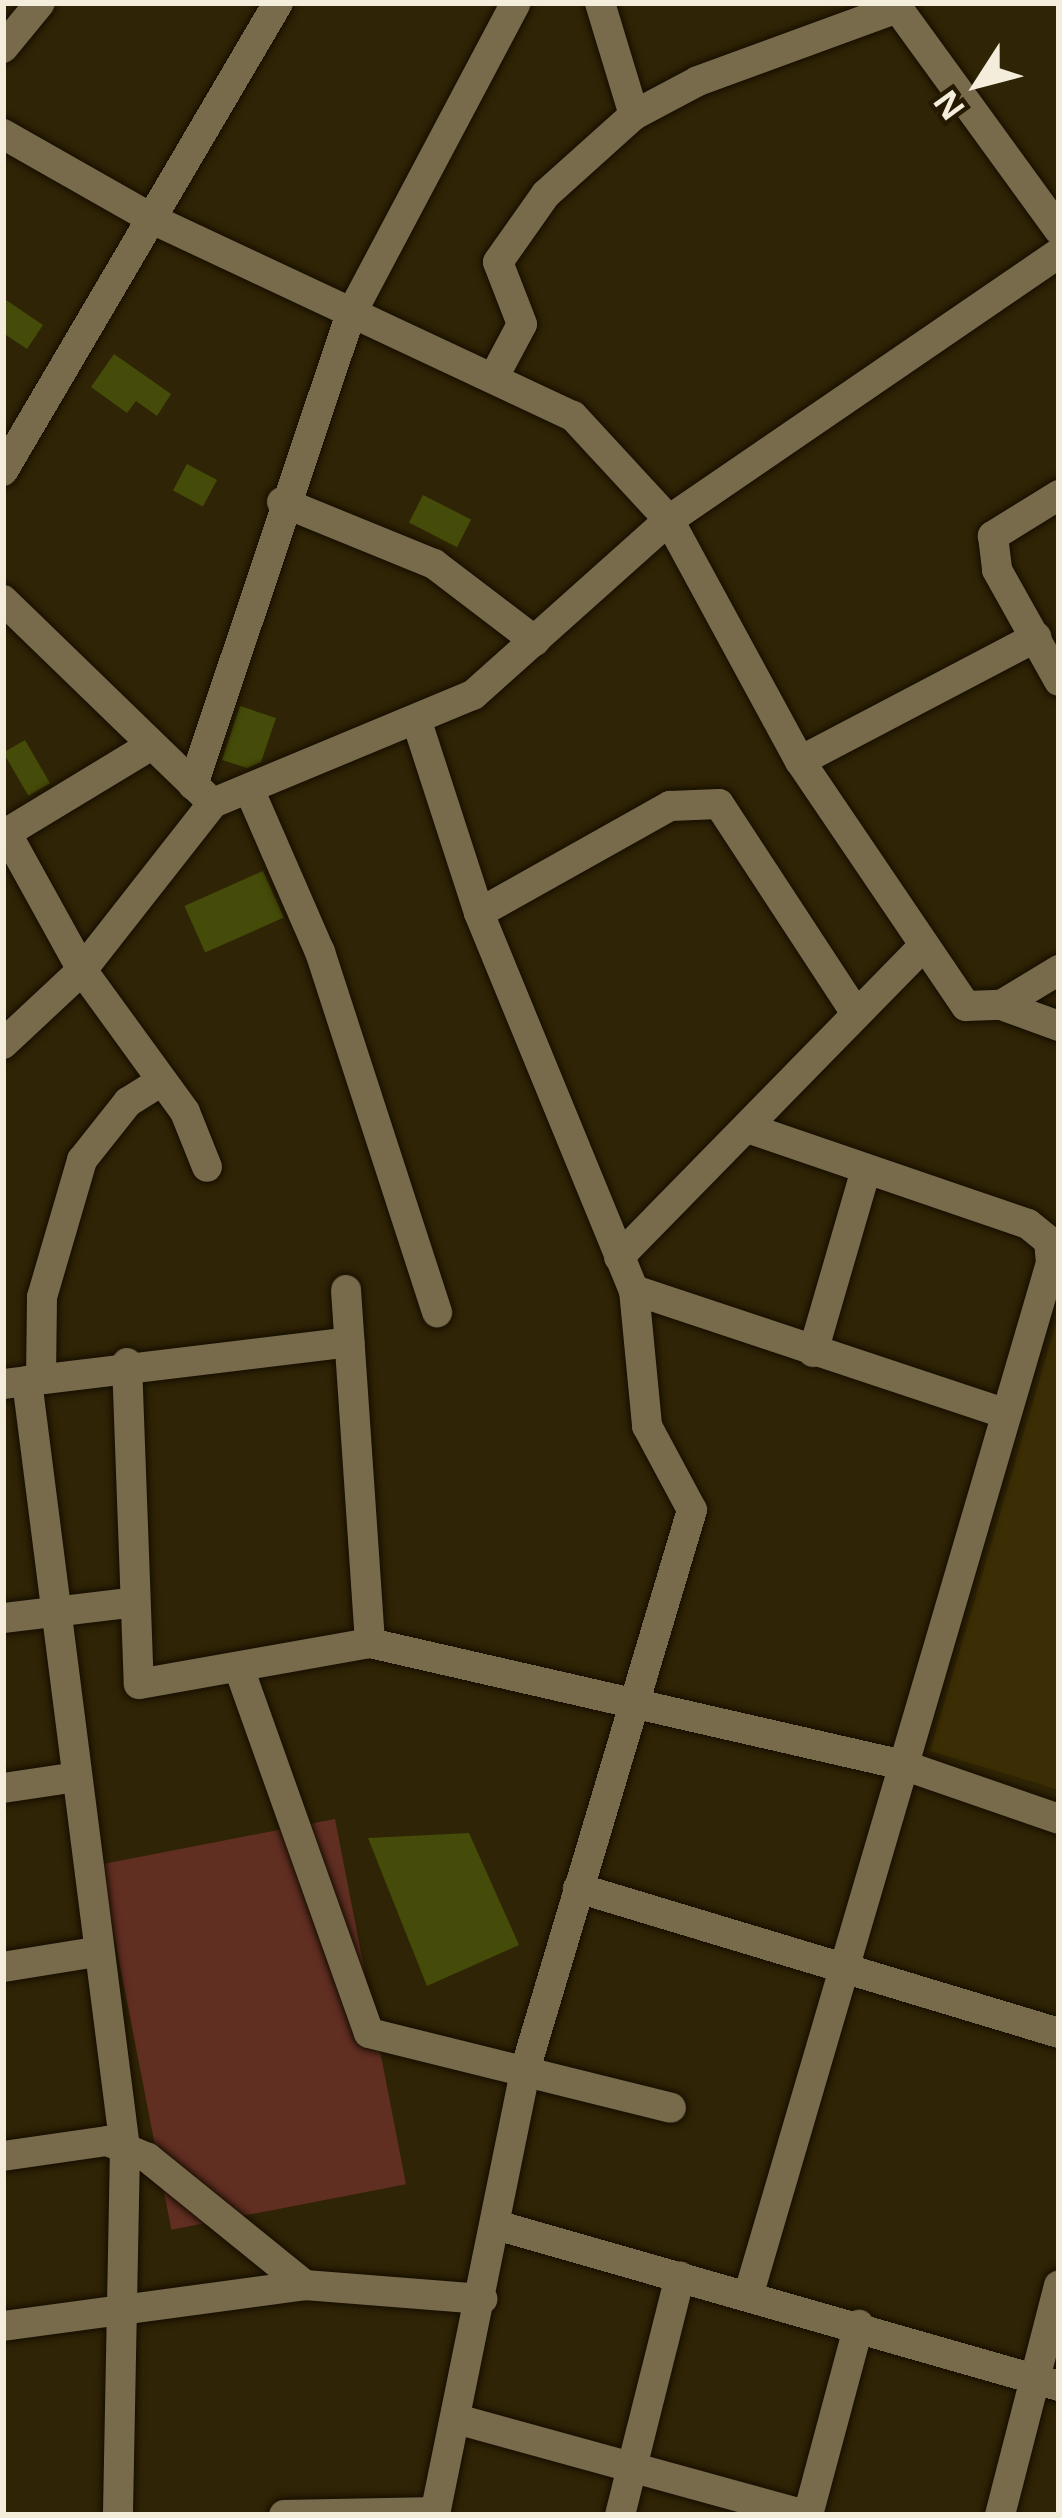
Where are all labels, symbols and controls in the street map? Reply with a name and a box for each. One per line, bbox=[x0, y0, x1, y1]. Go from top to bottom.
north arrow bbox=[918, 24, 1038, 144]
text: N bbox=[922, 81, 975, 130]

